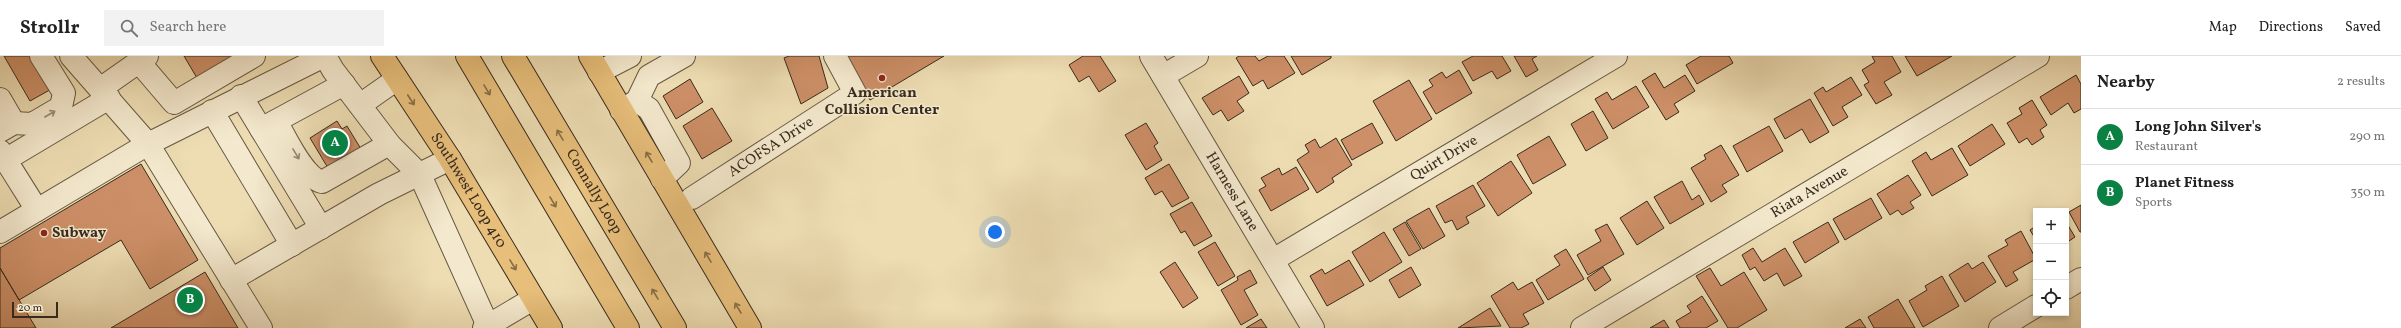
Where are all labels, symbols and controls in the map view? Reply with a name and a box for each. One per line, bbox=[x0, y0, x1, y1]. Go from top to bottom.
search box bbox=[104, 10, 384, 46]
text: Strollr bbox=[20, 15, 80, 41]
icon: search bbox=[118, 17, 140, 39]
text: Search here bbox=[150, 17, 226, 38]
text: Map bbox=[2209, 18, 2237, 37]
text: Directions bbox=[2259, 18, 2323, 37]
text: Saved bbox=[2345, 18, 2381, 37]
text: Nearby bbox=[2097, 71, 2155, 94]
marker: American Collision Center bbox=[877, 73, 887, 83]
text: 2 results bbox=[2337, 73, 2385, 91]
place label: American Collision Center bbox=[825, 83, 939, 121]
one-way arrow bbox=[484, 84, 492, 96]
one-way arrow bbox=[407, 94, 415, 105]
one-way arrow bbox=[44, 109, 56, 117]
street label: ACOFSA Drive bbox=[724, 112, 818, 182]
text: Long John Silver's bbox=[2135, 117, 2262, 138]
pin: A bbox=[322, 128, 348, 158]
text: A bbox=[2105, 128, 2115, 146]
text: 290 m bbox=[2349, 128, 2385, 146]
street label: Southwest Loop 410 bbox=[425, 129, 511, 252]
one-way arrow bbox=[556, 129, 564, 141]
street label: Quirt Drive bbox=[1406, 130, 1482, 187]
text: Restaurant bbox=[2135, 138, 2198, 156]
street label: Connally Loop bbox=[560, 145, 627, 238]
one-way arrow bbox=[292, 148, 300, 160]
street label: Harness Lane bbox=[1200, 148, 1264, 235]
one-way arrow bbox=[645, 152, 653, 163]
street label: Riata Avenue bbox=[1767, 161, 1852, 224]
text: Planet Fitness bbox=[2135, 173, 2234, 194]
text: B bbox=[2106, 184, 2114, 202]
text: 350 m bbox=[2350, 184, 2385, 202]
text: Sports bbox=[2135, 194, 2172, 212]
one-way arrow bbox=[550, 196, 558, 208]
map controls bbox=[2033, 208, 2069, 316]
button: + bbox=[2033, 208, 2069, 244]
your location bbox=[985, 222, 1005, 242]
place label: Subway bbox=[52, 223, 107, 244]
marker: Subway bbox=[39, 228, 49, 238]
button: − bbox=[2033, 244, 2069, 280]
one-way arrow bbox=[704, 251, 712, 263]
one-way arrow bbox=[509, 259, 517, 271]
button: locate bbox=[2033, 280, 2069, 316]
pin: B bbox=[177, 285, 203, 315]
one-way arrow bbox=[651, 289, 659, 300]
scale bar bbox=[12, 300, 58, 319]
text: 20 m bbox=[18, 301, 42, 316]
one-way arrow bbox=[734, 302, 742, 314]

